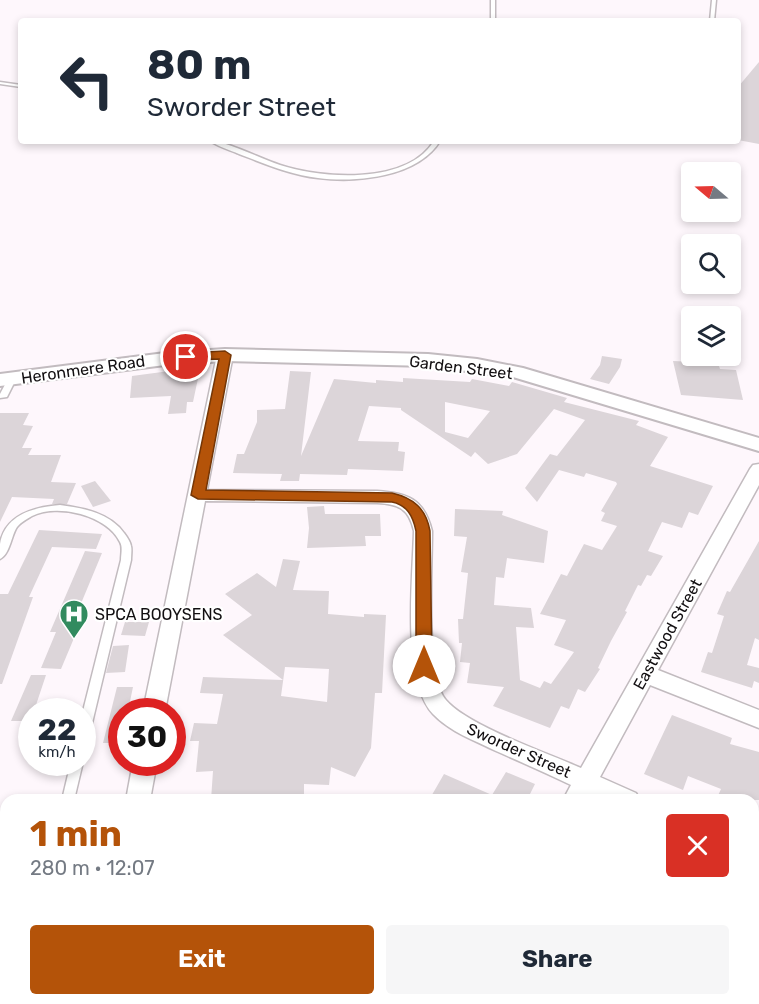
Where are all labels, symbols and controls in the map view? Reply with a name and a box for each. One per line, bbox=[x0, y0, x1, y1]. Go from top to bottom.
text: 80 m bbox=[147, 40, 251, 90]
icon: left bbox=[48, 42, 126, 120]
text: Sworder Street bbox=[147, 91, 336, 123]
north arrow bbox=[681, 162, 741, 222]
map controls bbox=[681, 162, 741, 366]
button: search bbox=[681, 234, 741, 294]
button: layers bbox=[681, 306, 741, 366]
pin bbox=[160, 331, 211, 382]
icon: arrive bbox=[169, 340, 202, 373]
street label: Heronmere Road bbox=[20, 351, 146, 388]
street label: Garden Street bbox=[408, 352, 514, 383]
street label: Eastwood Street bbox=[629, 576, 706, 693]
hospital icon: SPCA BOOYSENS bbox=[58, 598, 90, 640]
place label: SPCA BOOYSENS bbox=[95, 605, 223, 624]
position arrow bbox=[392, 634, 456, 698]
speed limit sign: 30 bbox=[108, 698, 186, 776]
text: 22 bbox=[38, 712, 77, 748]
street label: Sworder Street bbox=[464, 719, 574, 782]
text: km/h bbox=[38, 743, 76, 761]
text: 1 min bbox=[30, 812, 122, 855]
button: close bbox=[666, 814, 729, 877]
text: 280 m · 12:07 bbox=[30, 856, 155, 880]
button: Exit bbox=[30, 925, 374, 994]
button: Share bbox=[386, 925, 729, 994]

